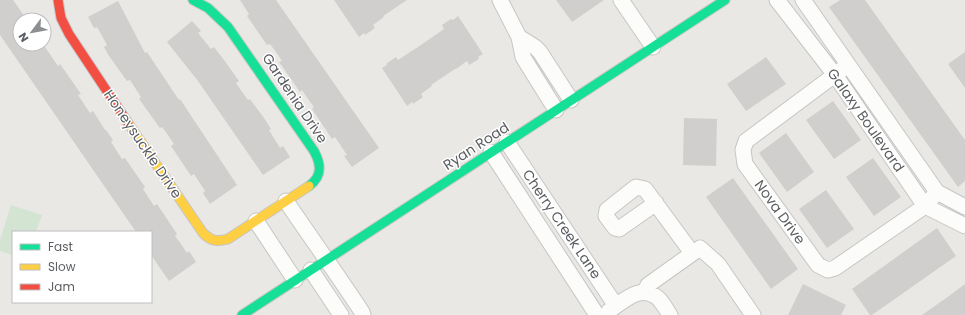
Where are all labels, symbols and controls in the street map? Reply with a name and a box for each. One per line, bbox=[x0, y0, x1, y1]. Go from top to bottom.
north arrow bbox=[12, 12, 52, 52]
text: N bbox=[15, 30, 32, 45]
street label: Gardenia Drive bbox=[258, 49, 333, 147]
street label: Galaxy Boulevard bbox=[823, 64, 909, 176]
street label: Honeysuckle Drive bbox=[99, 86, 187, 203]
street label: Ryan Road bbox=[439, 117, 513, 175]
street label: Cherry Creek Lane bbox=[518, 165, 606, 283]
street label: Nova Drive bbox=[750, 176, 810, 248]
legend bbox=[12, 231, 152, 303]
text: Fast bbox=[48, 238, 73, 255]
text: Slow bbox=[48, 258, 76, 275]
text: Jam bbox=[48, 278, 75, 295]

